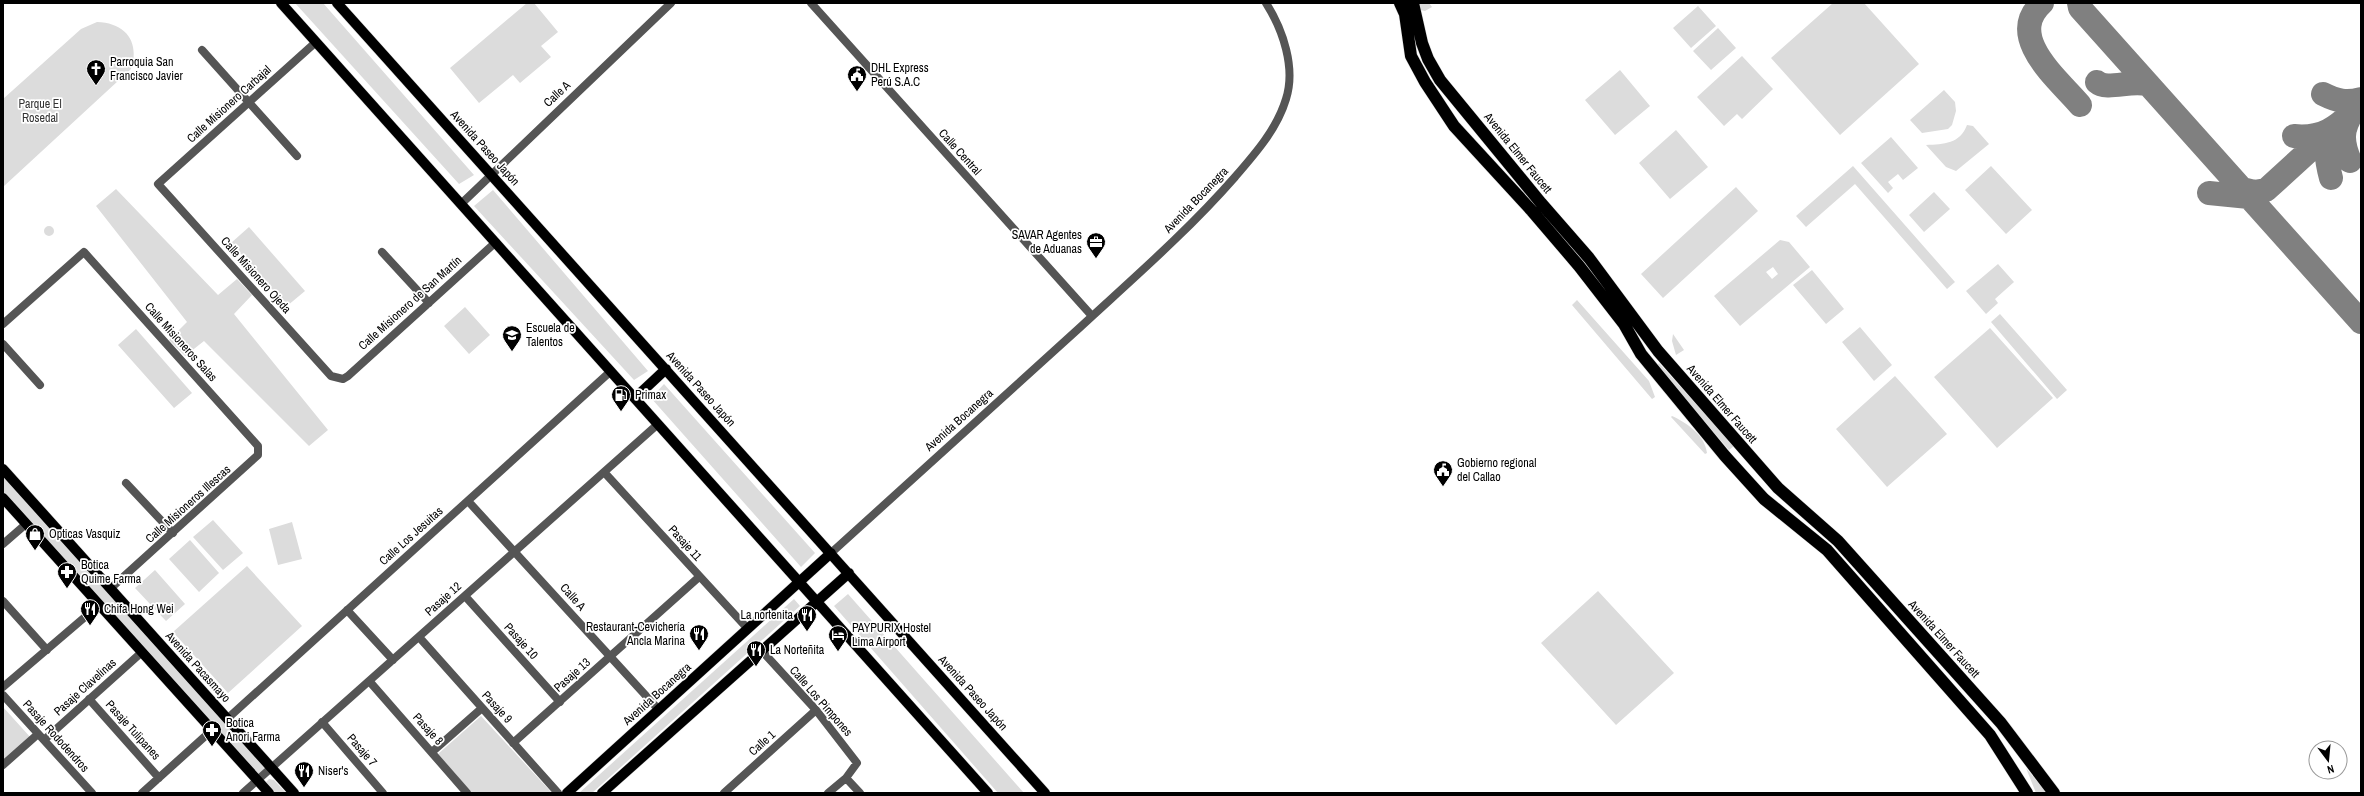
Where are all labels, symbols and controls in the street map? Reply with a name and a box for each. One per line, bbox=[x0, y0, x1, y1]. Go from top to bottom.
place label: Parroquia San Francisco Javier bbox=[110, 54, 183, 84]
church icon: Parroquia San Francisco Javier bbox=[85, 58, 107, 86]
place label: DHL Express Perú S.A.C bbox=[871, 60, 929, 90]
street label: Calle Misionero Carbajal bbox=[183, 62, 275, 146]
public building icon: DHL Express Perú S.A.C bbox=[846, 64, 868, 92]
street label: Calle A bbox=[540, 77, 574, 110]
park label: Parque El Rosedal bbox=[18, 96, 62, 126]
street label: Avenida Paseo Japón bbox=[446, 106, 523, 189]
street label: Avenida Elmer Faucett bbox=[1480, 109, 1556, 197]
street label: Calle Central bbox=[935, 126, 985, 178]
street label: Avenida Bocanegra bbox=[1160, 163, 1232, 237]
place label: SAVAR Agentes de Aduanas bbox=[1012, 227, 1082, 257]
office icon: SAVAR Agentes de Aduanas bbox=[1085, 231, 1107, 259]
street label: Calle Misionero Ojeda bbox=[217, 233, 295, 317]
street label: Calle Misionero de San Martín bbox=[355, 252, 465, 354]
street label: Calle Misioneros Salas bbox=[141, 299, 221, 385]
place label: Escuela de Talentos bbox=[526, 320, 575, 350]
school or university icon: Escuela de Talentos bbox=[501, 324, 523, 352]
street label: Avenida Paseo Japón bbox=[662, 347, 739, 430]
street label: Avenida Elmer Faucett bbox=[1683, 360, 1761, 447]
fuel station icon: Primax bbox=[610, 384, 632, 412]
street label: Avenida Bocanegra bbox=[921, 385, 997, 455]
place label: Primax bbox=[635, 387, 666, 403]
place label: Gobierno regional del Callao bbox=[1457, 455, 1536, 485]
public building icon: Gobierno regional del Callao bbox=[1432, 459, 1454, 487]
street label: Calle Misioneros Illescas bbox=[142, 461, 234, 547]
street label: Calle Los Jesuitas bbox=[376, 503, 446, 569]
street label: Pasaje 11 bbox=[665, 522, 706, 565]
shop icon: Opticas Vasquiz bbox=[24, 523, 46, 551]
place label: Opticas Vasquiz bbox=[49, 526, 121, 542]
place label: Botica Quime Farma bbox=[81, 557, 142, 587]
pharmacy icon: Botica Quime Farma bbox=[56, 561, 78, 589]
street label: Pasaje 12 bbox=[421, 578, 465, 620]
street label: Calle A bbox=[557, 580, 590, 614]
street label: Avenida Elmer Faucett bbox=[1904, 596, 1983, 681]
restaurant icon: Chifa Hong Wei bbox=[79, 598, 101, 626]
place label: Chifa Hong Wei bbox=[104, 601, 174, 617]
restaurant icon: La nortenita bbox=[796, 604, 818, 632]
place label: La nortenita bbox=[740, 607, 794, 623]
street label: Pasaje 10 bbox=[500, 619, 542, 663]
place label: Restaurant-Cevichería Ancla Marina bbox=[586, 619, 686, 649]
place label: PAYPURIX Hostel Lima Airport bbox=[852, 620, 931, 650]
restaurant icon: Restaurant-Cevichería Ancla Marina bbox=[688, 623, 710, 651]
hotel icon: PAYPURIX Hostel Lima Airport bbox=[827, 624, 849, 652]
street label: Avenida Pacasmayo bbox=[161, 627, 234, 706]
restaurant icon: La Norteñita bbox=[745, 639, 767, 667]
place label: La Norteñita bbox=[770, 642, 825, 658]
street label: Avenida Paseo Japón bbox=[934, 651, 1011, 734]
street label: Pasaje 13 bbox=[550, 654, 594, 696]
street label: Pasaje Clavelinas bbox=[50, 655, 120, 719]
street label: Avenida Bocanegra bbox=[619, 659, 695, 729]
street label: Calle Los Pimpones bbox=[786, 663, 856, 740]
street label: Pasaje 9 bbox=[478, 687, 516, 727]
street label: Pasaje Rododendros bbox=[19, 696, 93, 776]
street label: Pasaje Tulipanes bbox=[102, 697, 164, 763]
street label: Pasaje 8 bbox=[409, 709, 447, 749]
place label: Botica Anori Farma bbox=[225, 715, 281, 745]
pharmacy icon: Botica Anori Farma bbox=[201, 719, 223, 747]
street label: Calle 1 bbox=[745, 726, 779, 759]
street label: Pasaje 7 bbox=[343, 730, 381, 770]
north arrow bbox=[2308, 740, 2348, 780]
restaurant icon: Niser's bbox=[293, 760, 315, 788]
text: N bbox=[2326, 762, 2336, 777]
place label: Niser's bbox=[318, 763, 348, 779]

